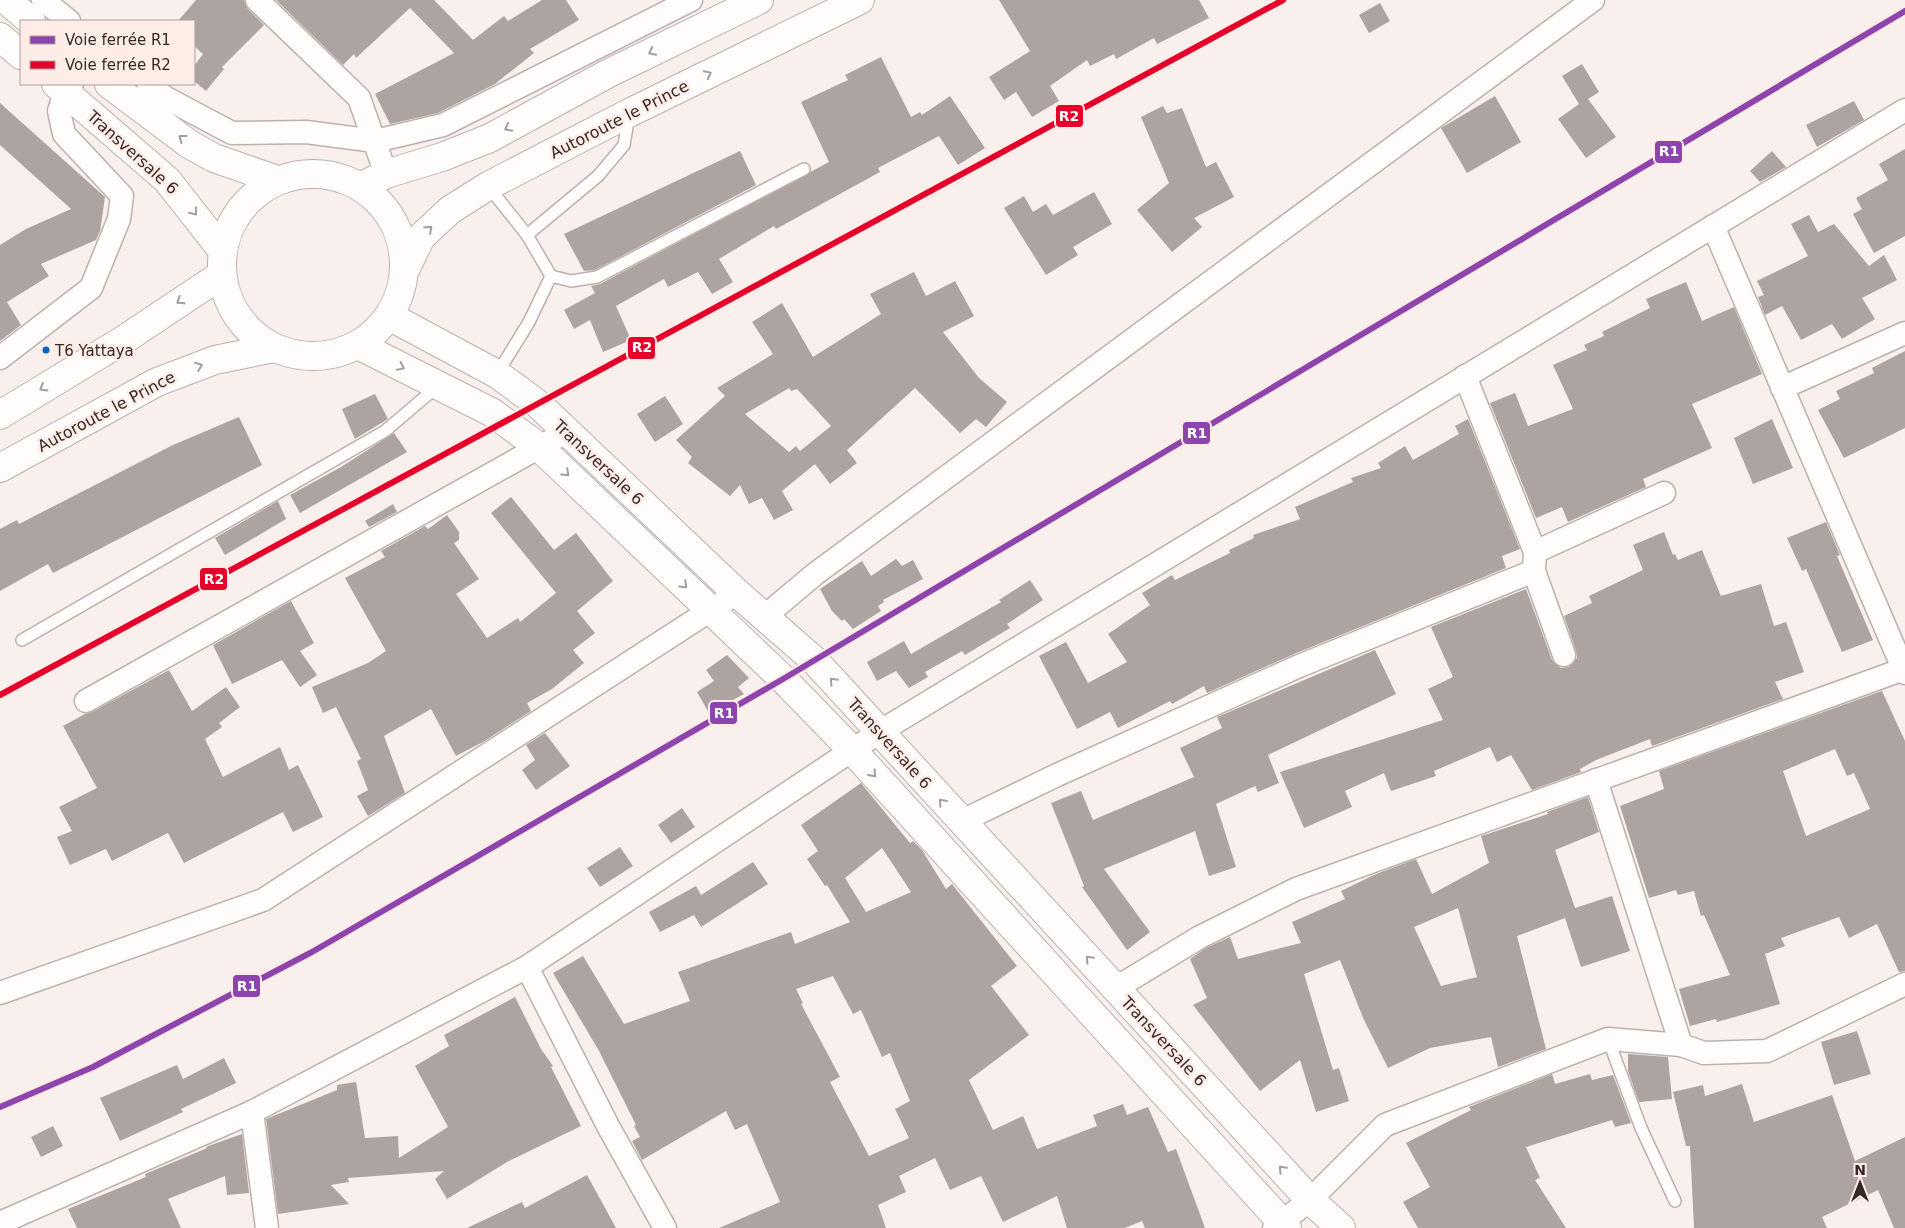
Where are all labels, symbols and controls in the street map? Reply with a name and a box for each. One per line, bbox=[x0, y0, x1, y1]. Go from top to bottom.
legend bbox=[20, 20, 195, 85]
text: Voie ferrée R1 bbox=[65, 31, 171, 49]
one-way arrow bbox=[648, 46, 657, 56]
text: Voie ferrée R2 bbox=[65, 56, 171, 74]
one-way arrow bbox=[703, 70, 712, 81]
street label: Autoroute le Prince bbox=[547, 76, 692, 163]
line badge: R2 bbox=[1055, 104, 1084, 128]
street label: Transversale 6 bbox=[83, 106, 182, 198]
text: R2 bbox=[1059, 108, 1079, 124]
one-way arrow bbox=[505, 122, 514, 132]
one-way arrow bbox=[179, 136, 188, 144]
line badge: R1 bbox=[1654, 140, 1683, 164]
text: R1 bbox=[1659, 143, 1679, 159]
one-way arrow bbox=[188, 206, 196, 215]
one-way arrow bbox=[424, 226, 433, 235]
one-way arrow bbox=[177, 295, 186, 305]
line badge: R2 bbox=[627, 336, 656, 360]
text: R2 bbox=[632, 339, 652, 355]
place label: T6 Yattaya bbox=[54, 342, 134, 360]
marker: T6 Yattaya bbox=[41, 345, 51, 355]
one-way arrow bbox=[396, 361, 405, 371]
one-way arrow bbox=[194, 362, 203, 372]
street label: Autoroute le Prince bbox=[34, 367, 178, 456]
one-way arrow bbox=[40, 382, 49, 392]
street label: Transversale 6 bbox=[549, 415, 648, 509]
line badge: R1 bbox=[1182, 421, 1211, 445]
text: R1 bbox=[1187, 425, 1207, 441]
one-way arrow bbox=[560, 467, 569, 476]
line badge: R2 bbox=[199, 567, 228, 591]
text: R2 bbox=[204, 571, 224, 587]
one-way arrow bbox=[678, 579, 687, 588]
one-way arrow bbox=[830, 678, 839, 687]
street label: Transversale 6 bbox=[843, 693, 935, 793]
line badge: R1 bbox=[709, 701, 738, 725]
text: R1 bbox=[714, 705, 734, 721]
one-way arrow bbox=[867, 768, 876, 777]
one-way arrow bbox=[939, 798, 948, 807]
one-way arrow bbox=[1086, 956, 1095, 965]
line badge: R1 bbox=[232, 974, 261, 998]
text: R1 bbox=[237, 978, 257, 994]
street label: Transversale 6 bbox=[1116, 992, 1210, 1090]
north arrow bbox=[1835, 1158, 1885, 1208]
text: N bbox=[1854, 1162, 1866, 1178]
one-way arrow bbox=[1279, 1165, 1288, 1174]

